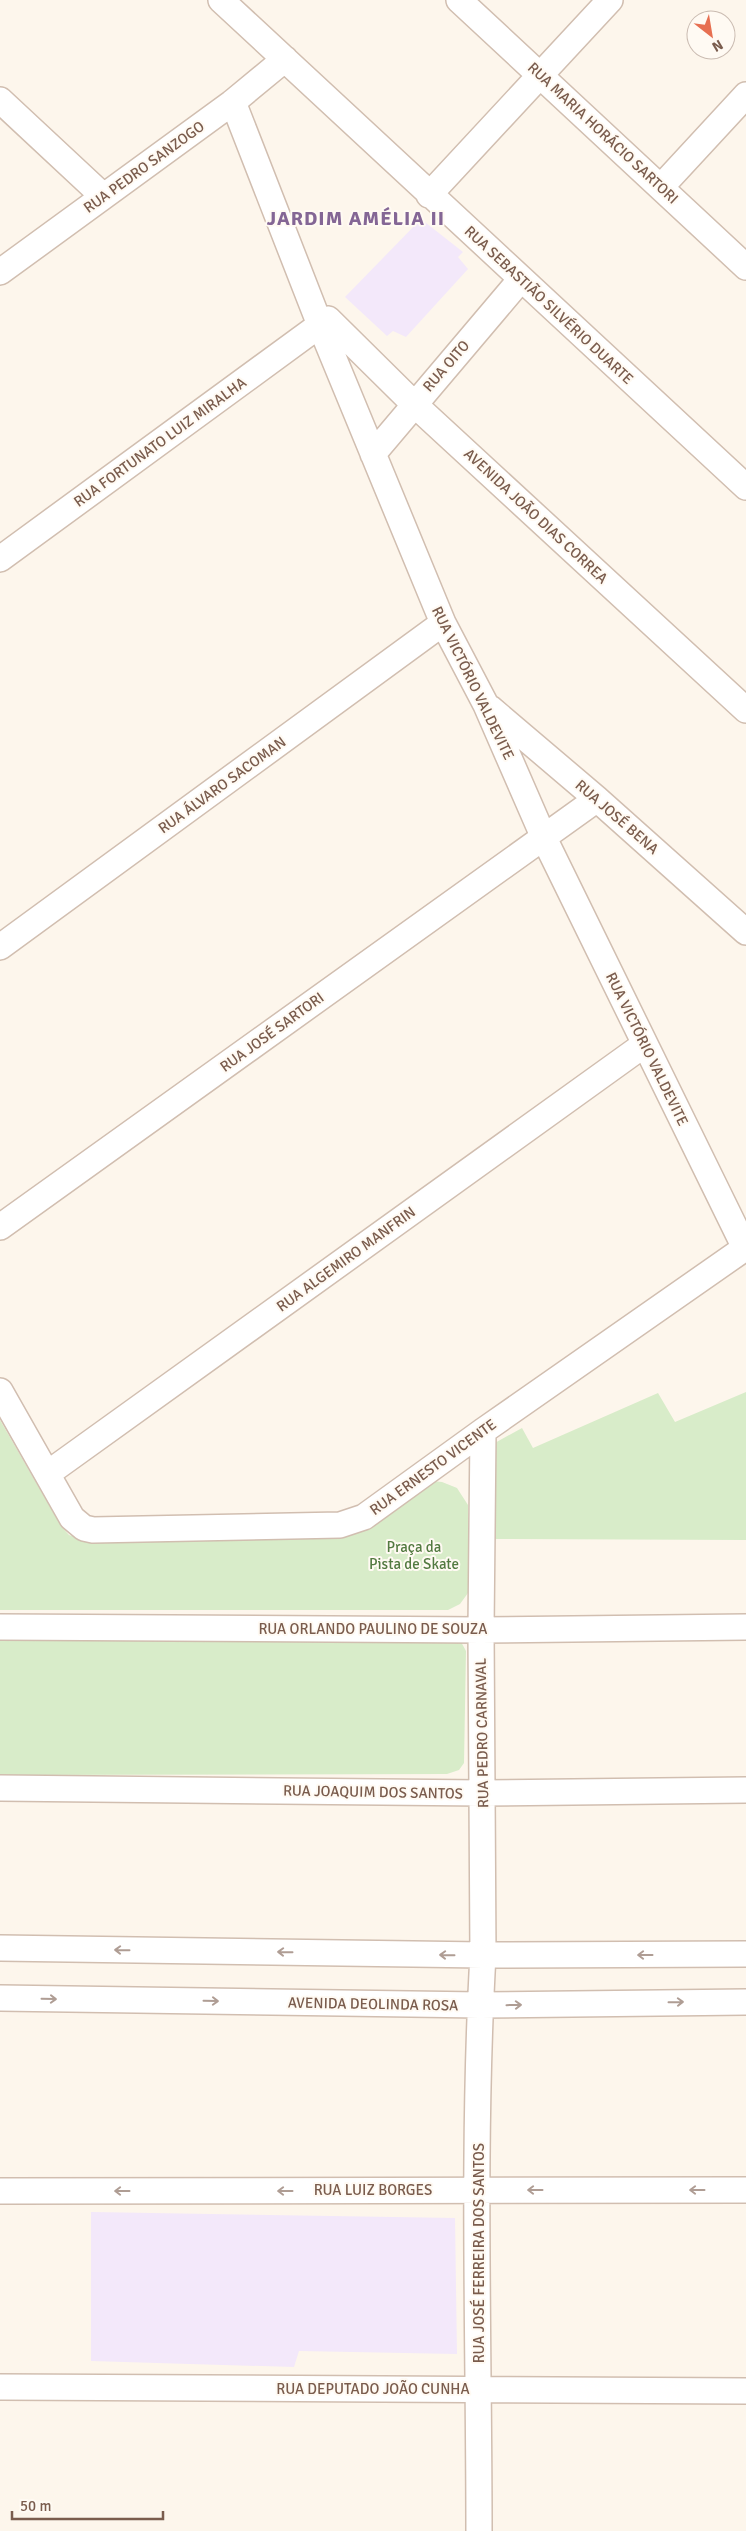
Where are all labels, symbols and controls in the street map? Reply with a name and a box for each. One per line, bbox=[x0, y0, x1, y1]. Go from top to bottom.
north arrow bbox=[686, 10, 736, 60]
text: N bbox=[709, 36, 726, 56]
street label: RUA MARIA HORÁCIO SARTORI bbox=[524, 58, 683, 208]
street label: RUA PEDRO SANZOGO bbox=[80, 117, 208, 217]
district label: JARDIM AMÉLIA II bbox=[267, 206, 445, 231]
street label: RUA SEBASTIÃO SILVÉRIO DUARTE bbox=[461, 221, 638, 388]
street label: RUA OITO bbox=[419, 337, 473, 395]
street label: RUA FORTUNATO LUIZ MIRALHA bbox=[70, 373, 250, 511]
street label: AVENIDA JOÃO DIAS CORREA bbox=[460, 444, 612, 587]
street label: RUA VICTÓRIO VALDEVITE bbox=[428, 603, 519, 763]
street label: RUA ÁLVARO SACOMAN bbox=[154, 732, 289, 837]
street label: RUA JOSÉ BENA bbox=[572, 775, 663, 858]
street label: RUA VICTÓRIO VALDEVITE bbox=[602, 969, 693, 1129]
street label: RUA JOSÉ SARTORI bbox=[216, 987, 328, 1076]
street label: RUA ALGEMIRO MANFRIN bbox=[273, 1203, 419, 1315]
street label: RUA ERNESTO VICENTE bbox=[366, 1415, 500, 1519]
park label: Praça da Pista de Skate bbox=[369, 1538, 459, 1573]
street label: RUA ORLANDO PAULINO DE SOUZA bbox=[259, 1620, 487, 1638]
street label: RUA PEDRO CARNAVAL bbox=[472, 1657, 492, 1808]
street label: RUA JOAQUIM DOS SANTOS bbox=[283, 1781, 463, 1803]
one-way arrow bbox=[115, 1945, 131, 1955]
one-way arrow bbox=[277, 1947, 294, 1957]
one-way arrow bbox=[440, 1950, 456, 1960]
one-way arrow bbox=[637, 1950, 654, 1960]
one-way arrow bbox=[40, 1994, 56, 2004]
street label: AVENIDA DEOLINDA ROSA bbox=[288, 1994, 458, 2014]
one-way arrow bbox=[202, 1996, 219, 2006]
one-way arrow bbox=[668, 1998, 684, 2007]
one-way arrow bbox=[505, 2000, 521, 2010]
street label: RUA JOSÉ FERREIRA DOS SANTOS bbox=[469, 2143, 488, 2363]
street label: RUA LUIZ BORGES bbox=[314, 2181, 432, 2199]
one-way arrow bbox=[527, 2185, 544, 2195]
one-way arrow bbox=[690, 2185, 706, 2195]
one-way arrow bbox=[115, 2186, 131, 2196]
one-way arrow bbox=[277, 2186, 293, 2195]
street label: RUA DEPUTADO JOÃO CUNHA bbox=[276, 2379, 470, 2398]
scale bar bbox=[12, 2488, 164, 2520]
text: 50 m bbox=[20, 2497, 51, 2515]

